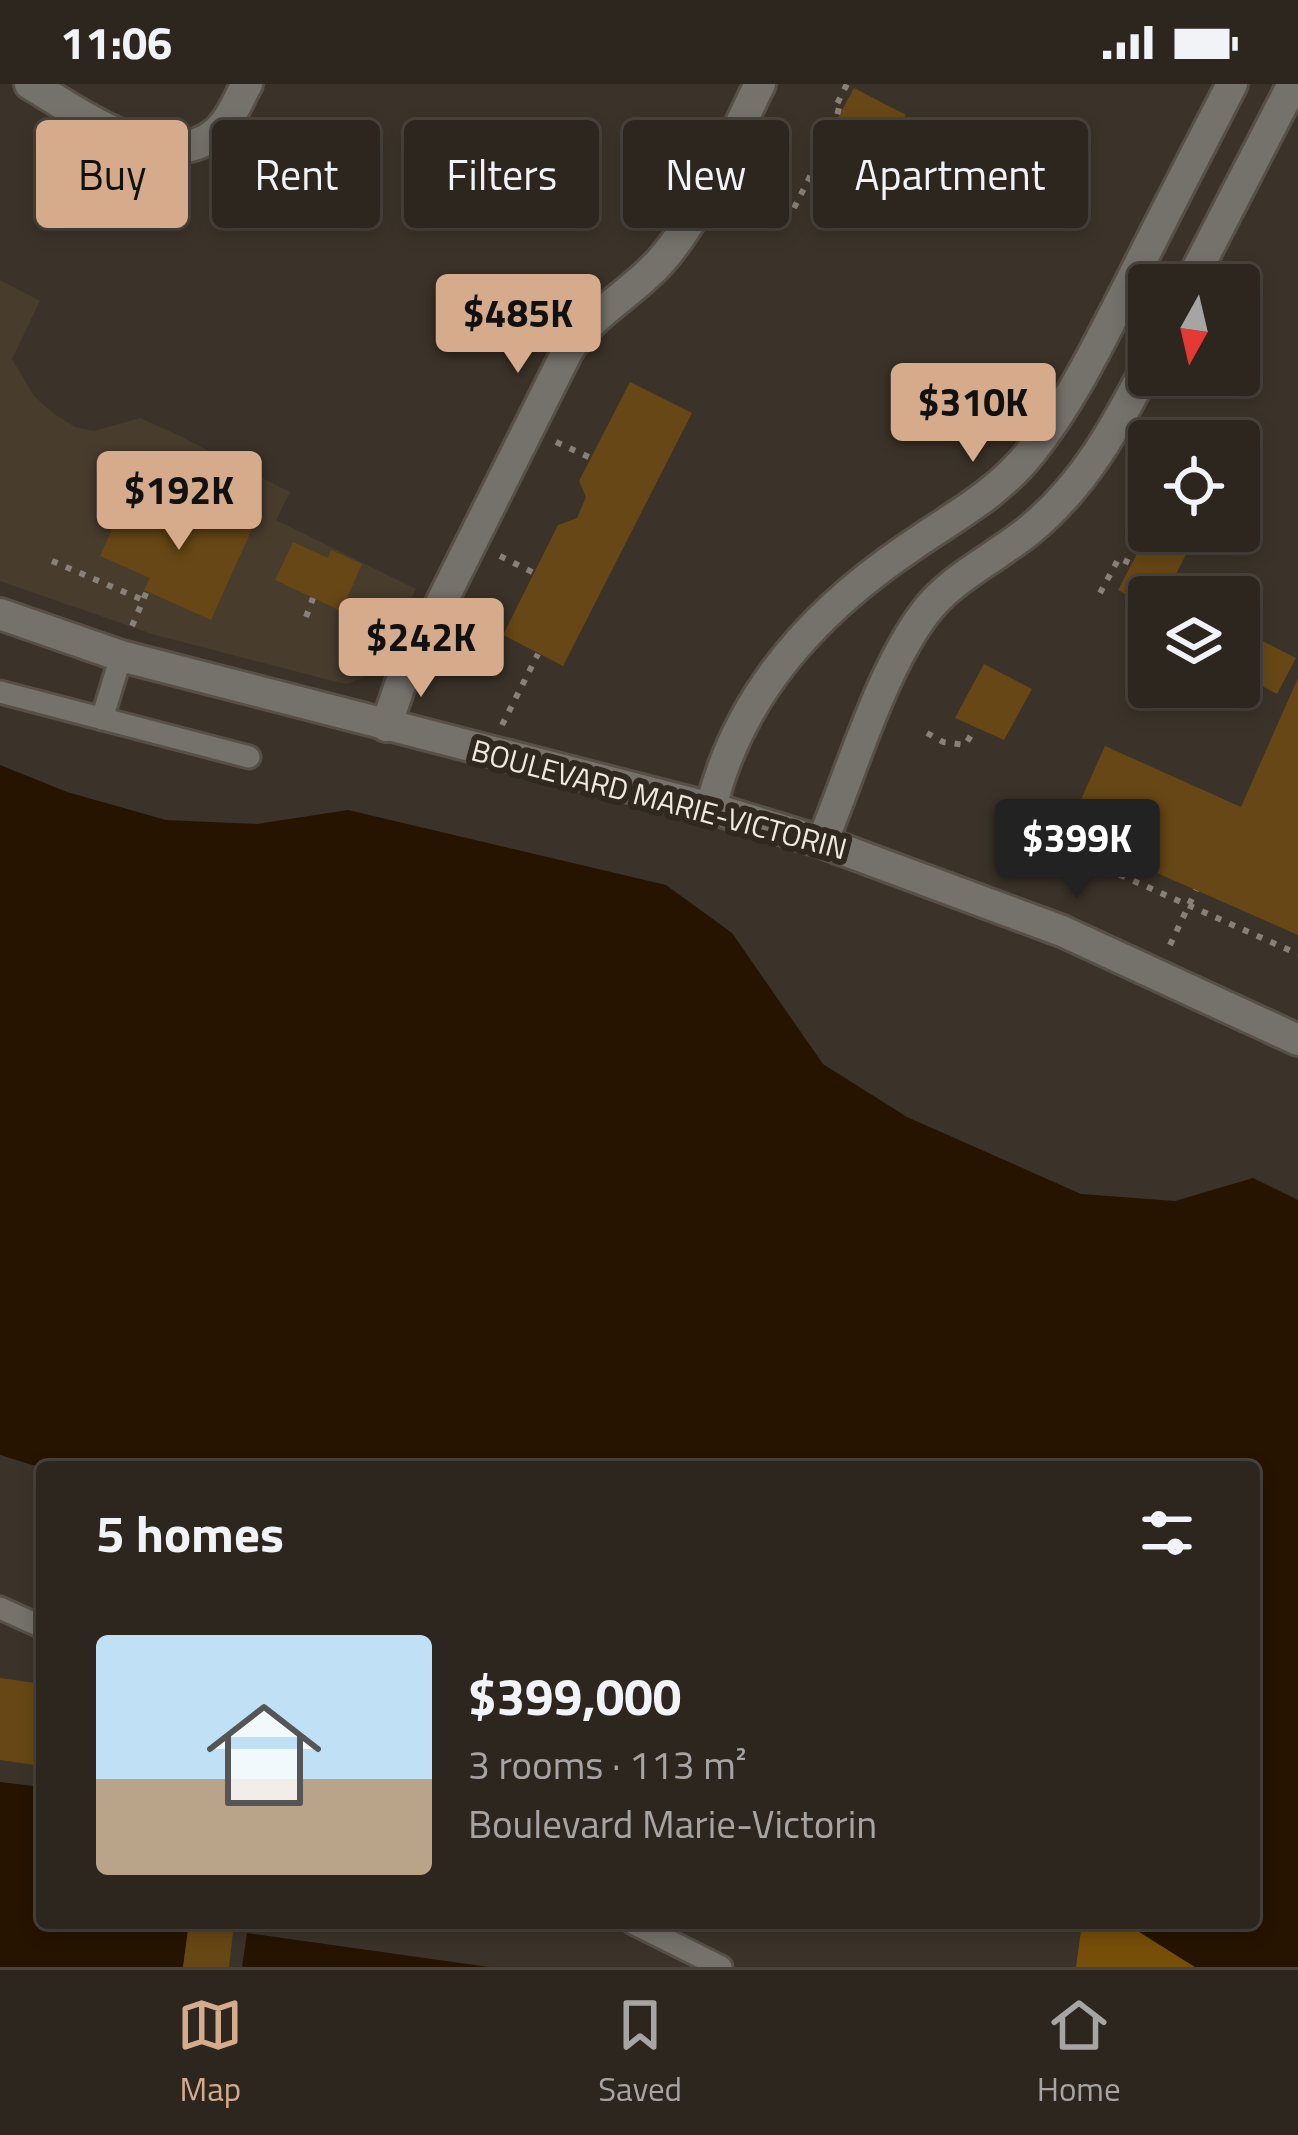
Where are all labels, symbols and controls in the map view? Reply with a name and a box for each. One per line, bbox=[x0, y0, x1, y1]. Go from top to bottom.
text: 11:06 bbox=[60, 8, 172, 76]
chip: Buy bbox=[36, 120, 188, 228]
chip: Rent bbox=[212, 120, 380, 228]
chip: Filters bbox=[404, 120, 599, 228]
chip: New bbox=[623, 120, 789, 228]
chip: Apartment bbox=[813, 120, 1088, 228]
north arrow bbox=[1128, 264, 1260, 396]
map controls bbox=[1128, 264, 1260, 708]
pin: $485K bbox=[434, 274, 602, 376]
text: $485K bbox=[463, 283, 573, 342]
pin: $310K bbox=[889, 363, 1057, 465]
text: $310K bbox=[918, 372, 1028, 431]
button: locate bbox=[1128, 420, 1260, 552]
pin: $192K bbox=[95, 451, 263, 553]
text: $192K bbox=[124, 460, 234, 519]
button: layers bbox=[1128, 576, 1260, 708]
pin: $242K bbox=[337, 598, 505, 700]
text: $242K bbox=[366, 607, 476, 666]
street label: BOULEVARD MARIE-VICTORIN bbox=[466, 727, 852, 871]
pin: $399K bbox=[993, 799, 1161, 901]
text: $399K bbox=[1022, 808, 1132, 867]
text: 5 homes bbox=[96, 1494, 284, 1572]
icon: filters bbox=[1134, 1500, 1200, 1566]
text: $399,000 bbox=[468, 1657, 681, 1735]
icon: home bbox=[192, 1683, 336, 1827]
text: 3 rooms · 113 m² bbox=[468, 1735, 747, 1794]
text: Boulevard Marie-Victorin bbox=[468, 1794, 877, 1853]
tab: Map bbox=[177, 1992, 243, 2114]
tab: Saved bbox=[598, 1992, 682, 2114]
tab: Home bbox=[1037, 1992, 1121, 2114]

